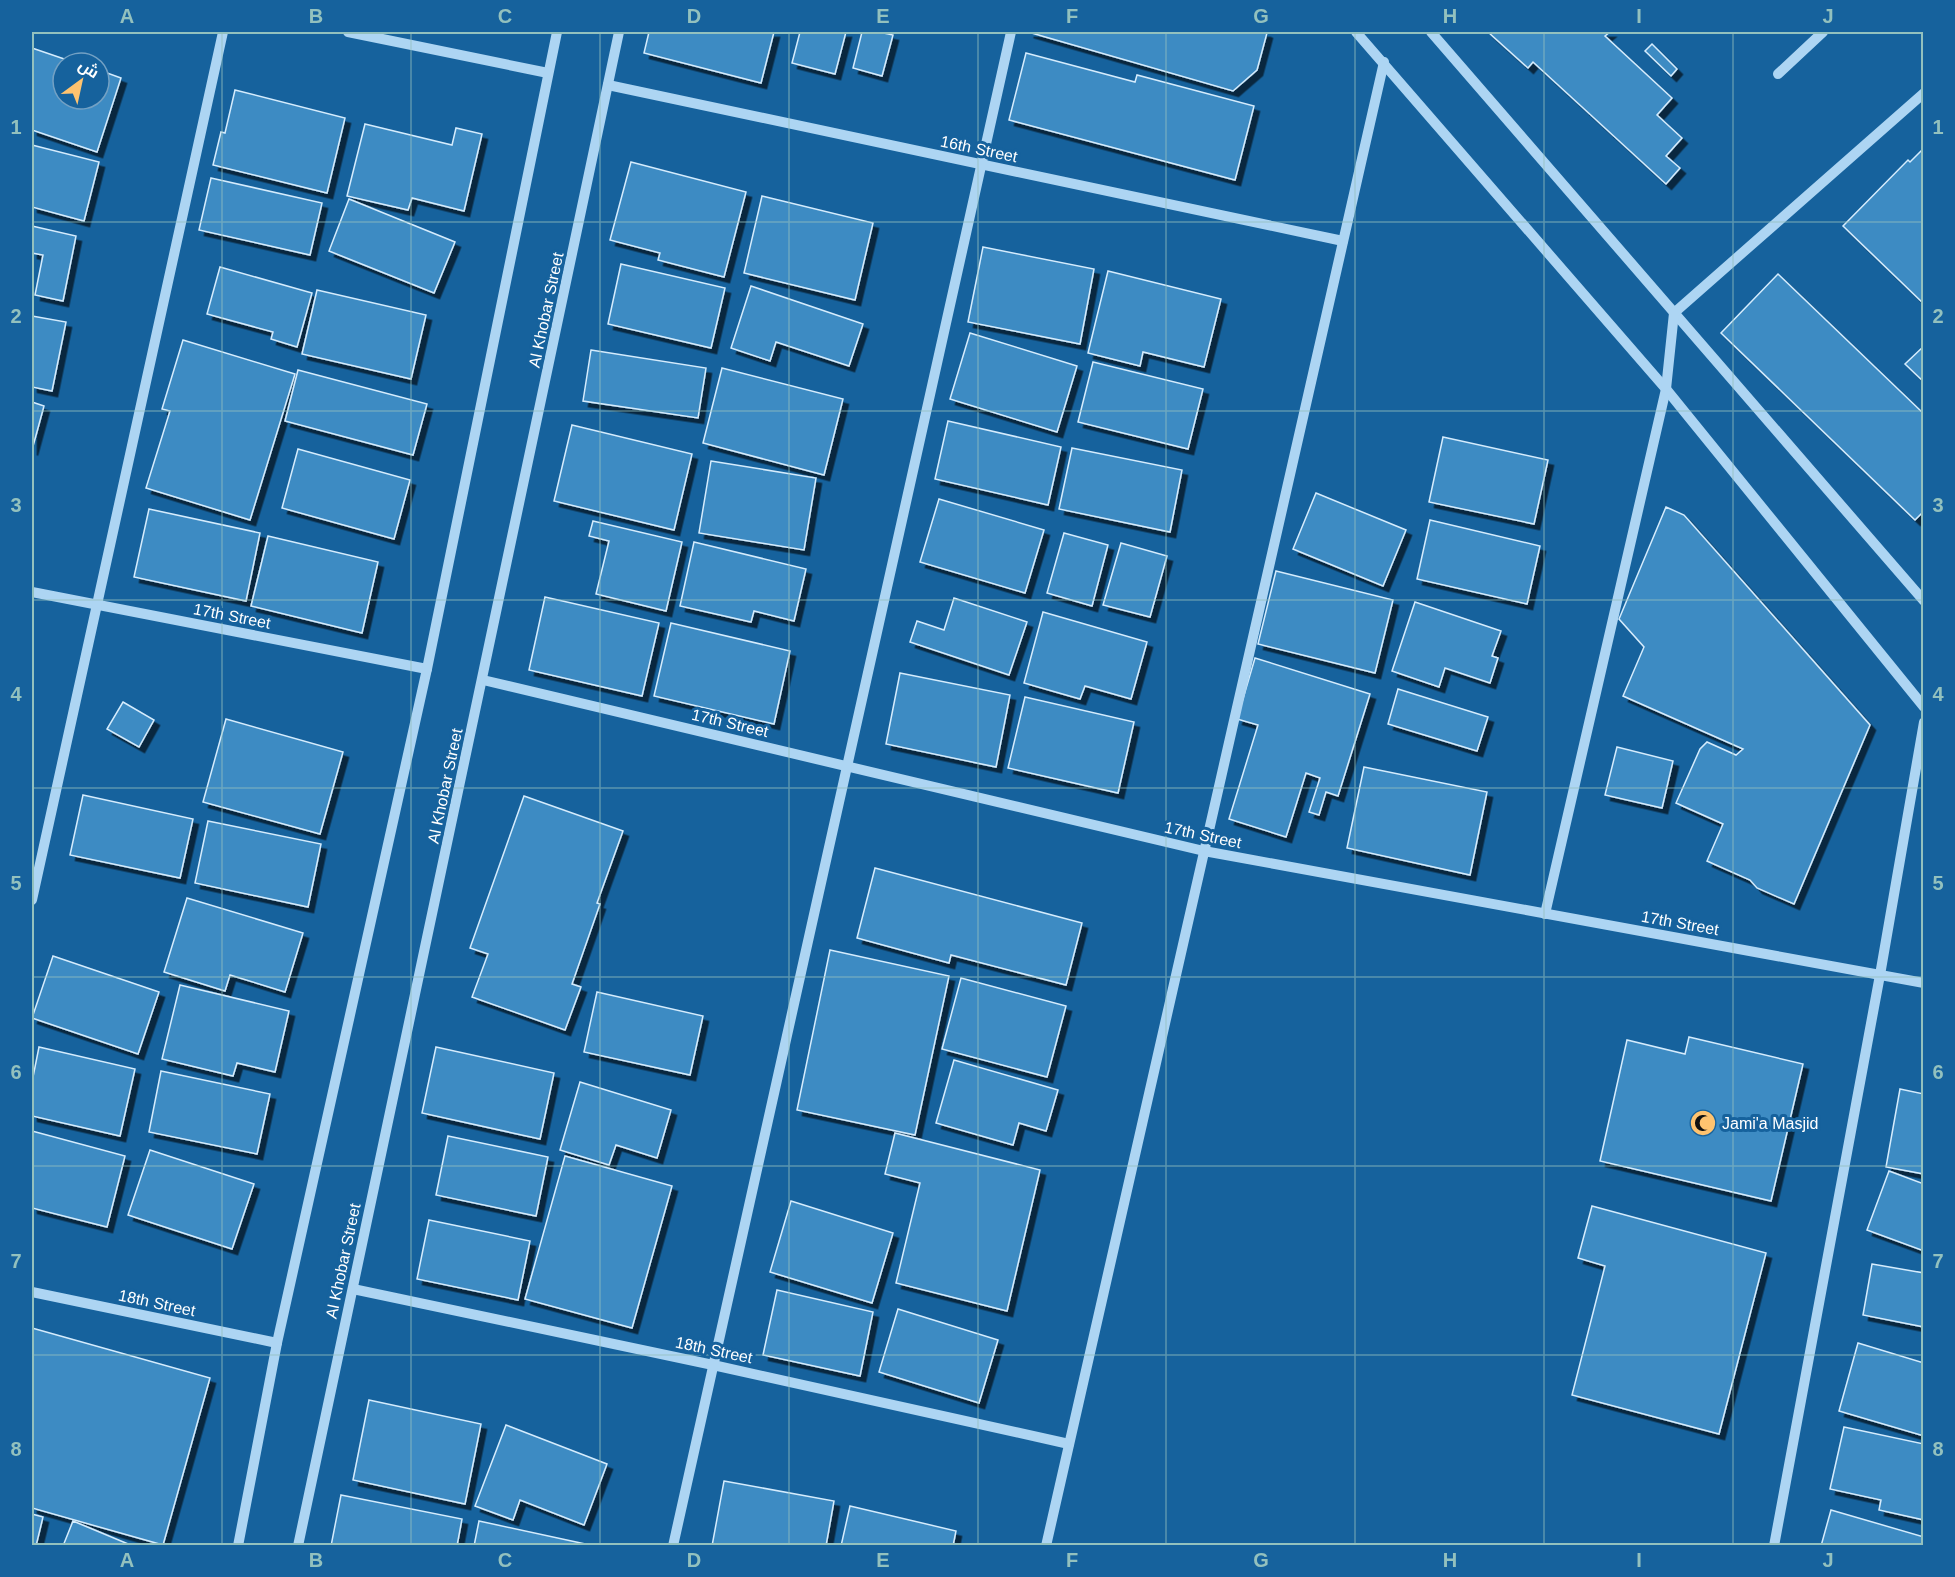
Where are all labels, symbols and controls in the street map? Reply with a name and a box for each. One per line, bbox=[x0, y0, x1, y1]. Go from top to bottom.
text: A bbox=[120, 5, 134, 27]
text: B bbox=[309, 5, 323, 27]
text: C bbox=[498, 5, 512, 27]
text: D bbox=[687, 5, 701, 27]
text: E bbox=[876, 5, 890, 27]
text: F bbox=[1066, 5, 1078, 27]
text: G bbox=[1253, 5, 1269, 27]
text: H bbox=[1443, 5, 1457, 27]
text: I bbox=[1636, 5, 1642, 27]
text: J bbox=[1822, 5, 1834, 27]
north arrow bbox=[51, 51, 111, 111]
text: ش bbox=[75, 56, 102, 82]
text: 1 bbox=[10, 116, 22, 138]
text: 1 bbox=[1932, 116, 1944, 138]
street label: 16th Street bbox=[939, 133, 1020, 166]
street label: Al Khobar Street bbox=[525, 250, 567, 369]
text: 2 bbox=[10, 305, 22, 327]
text: 2 bbox=[1932, 305, 1944, 327]
text: 3 bbox=[10, 494, 22, 516]
text: 3 bbox=[1932, 494, 1944, 516]
street label: 17th Street bbox=[192, 600, 273, 632]
text: 4 bbox=[10, 683, 22, 705]
text: 4 bbox=[1932, 683, 1944, 705]
street label: 17th Street bbox=[690, 706, 771, 740]
street label: Al Khobar Street bbox=[424, 726, 466, 845]
street label: 17th Street bbox=[1163, 819, 1244, 852]
text: 5 bbox=[10, 872, 22, 894]
text: 5 bbox=[1932, 872, 1944, 894]
street label: 17th Street bbox=[1640, 908, 1721, 938]
text: 6 bbox=[10, 1061, 22, 1083]
text: 6 bbox=[1932, 1061, 1944, 1083]
mosque icon: Jami'a Masjid bbox=[1688, 1108, 1718, 1138]
place label: Jami'a Masjid bbox=[1722, 1115, 1818, 1132]
street label: Al Khobar Street bbox=[322, 1201, 364, 1320]
text: 7 bbox=[10, 1250, 22, 1272]
text: 7 bbox=[1932, 1250, 1944, 1272]
street label: 18th Street bbox=[117, 1287, 198, 1320]
street label: 18th Street bbox=[674, 1334, 755, 1367]
text: 8 bbox=[10, 1438, 22, 1460]
text: 8 bbox=[1932, 1438, 1944, 1460]
text: A bbox=[120, 1549, 134, 1571]
text: B bbox=[309, 1549, 323, 1571]
text: C bbox=[498, 1549, 512, 1571]
text: D bbox=[687, 1549, 701, 1571]
text: E bbox=[876, 1549, 890, 1571]
text: F bbox=[1066, 1549, 1078, 1571]
text: G bbox=[1253, 1549, 1269, 1571]
text: H bbox=[1443, 1549, 1457, 1571]
text: I bbox=[1636, 1549, 1642, 1571]
text: J bbox=[1822, 1549, 1834, 1571]

